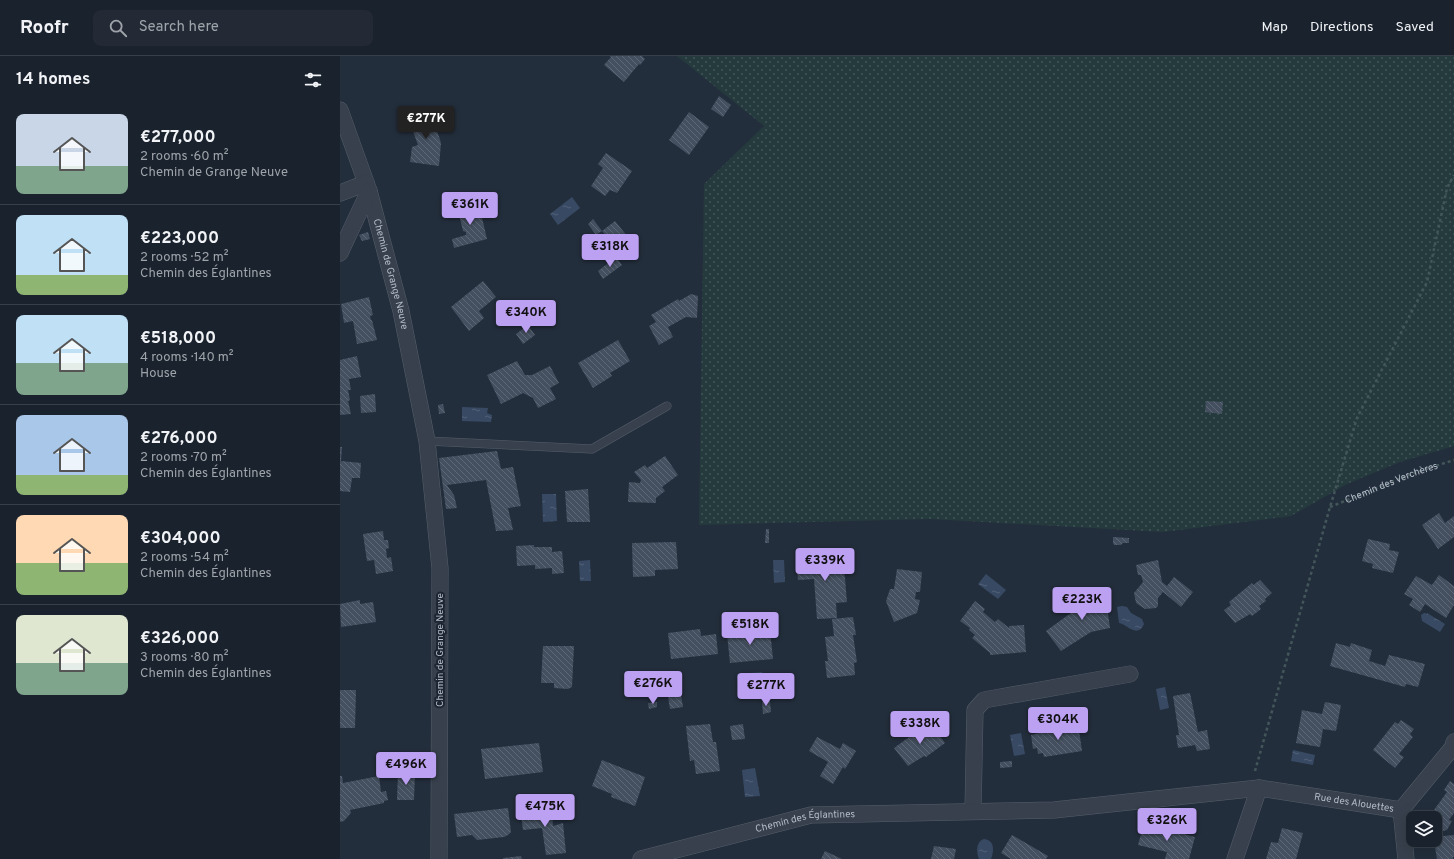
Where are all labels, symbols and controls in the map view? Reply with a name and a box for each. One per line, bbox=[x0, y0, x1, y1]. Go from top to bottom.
search box bbox=[93, 10, 373, 46]
text: Roofr bbox=[20, 16, 69, 40]
icon: search bbox=[107, 17, 129, 39]
text: Search here bbox=[139, 18, 219, 37]
text: Map bbox=[1262, 19, 1288, 36]
text: Directions bbox=[1310, 19, 1374, 36]
text: Saved bbox=[1396, 19, 1434, 36]
text: 14 homes bbox=[16, 69, 90, 91]
icon: filters bbox=[302, 69, 324, 91]
pin: €277K bbox=[398, 106, 454, 140]
text: €277K bbox=[406, 111, 446, 127]
text: €277,000 bbox=[140, 127, 216, 149]
icon: home bbox=[48, 130, 96, 178]
text: 2 rooms · 60 m² bbox=[140, 149, 229, 165]
text: Chemin de Grange Neuve bbox=[140, 165, 288, 181]
pin: €361K bbox=[442, 192, 498, 226]
text: €361K bbox=[451, 197, 489, 213]
street label: Chemin de Grange Neuve bbox=[370, 217, 411, 331]
text: €223,000 bbox=[140, 228, 219, 250]
icon: home bbox=[48, 231, 96, 279]
pin: €318K bbox=[582, 234, 638, 268]
text: €318K bbox=[591, 239, 629, 255]
text: 2 rooms · 52 m² bbox=[140, 250, 228, 266]
text: Chemin des Églantines bbox=[140, 266, 272, 282]
pin: €340K bbox=[498, 300, 554, 334]
text: €340K bbox=[505, 305, 547, 321]
text: €518,000 bbox=[140, 328, 216, 350]
icon: home bbox=[48, 331, 96, 379]
text: 4 rooms · 140 m² bbox=[140, 350, 234, 366]
text: House bbox=[140, 366, 177, 382]
text: €276,000 bbox=[140, 428, 218, 450]
icon: home bbox=[48, 431, 96, 479]
text: 2 rooms · 70 m² bbox=[140, 450, 227, 466]
street label: Chemin des Verchères bbox=[1343, 459, 1440, 507]
text: Chemin des Églantines bbox=[140, 466, 272, 482]
text: €304,000 bbox=[140, 528, 221, 550]
icon: home bbox=[48, 531, 96, 579]
pin: €339K bbox=[797, 548, 853, 582]
text: 2 rooms · 54 m² bbox=[140, 550, 229, 566]
text: €339K bbox=[804, 553, 846, 569]
text: Chemin des Églantines bbox=[140, 566, 272, 582]
pin: €223K bbox=[1054, 587, 1110, 621]
text: €223K bbox=[1061, 592, 1103, 608]
street label: Chemin de Grange Neuve bbox=[434, 593, 447, 707]
pin: €518K bbox=[722, 612, 778, 646]
text: €518K bbox=[731, 617, 769, 633]
text: €326,000 bbox=[140, 628, 219, 650]
icon: home bbox=[48, 631, 96, 679]
text: 3 rooms · 80 m² bbox=[140, 650, 228, 666]
text: Chemin des Églantines bbox=[140, 666, 272, 682]
pin: €276K bbox=[625, 671, 681, 705]
pin: €277K bbox=[738, 673, 794, 707]
text: €276K bbox=[633, 676, 673, 692]
text: €277K bbox=[746, 678, 786, 694]
pin: €304K bbox=[1030, 707, 1086, 741]
pin: €338K bbox=[892, 711, 948, 745]
text: €304K bbox=[1037, 712, 1079, 728]
text: €338K bbox=[899, 716, 941, 732]
pin: €496K bbox=[378, 752, 434, 786]
text: €496K bbox=[385, 757, 427, 773]
street label: Rue des Alouettes bbox=[1313, 790, 1395, 815]
pin: €475K bbox=[517, 794, 573, 828]
text: €475K bbox=[525, 799, 565, 815]
street label: Chemin des Églantines bbox=[754, 808, 856, 836]
pin: €326K bbox=[1139, 808, 1195, 842]
map controls bbox=[1406, 811, 1442, 847]
button: layers bbox=[1406, 811, 1442, 847]
text: €326K bbox=[1147, 813, 1187, 829]

